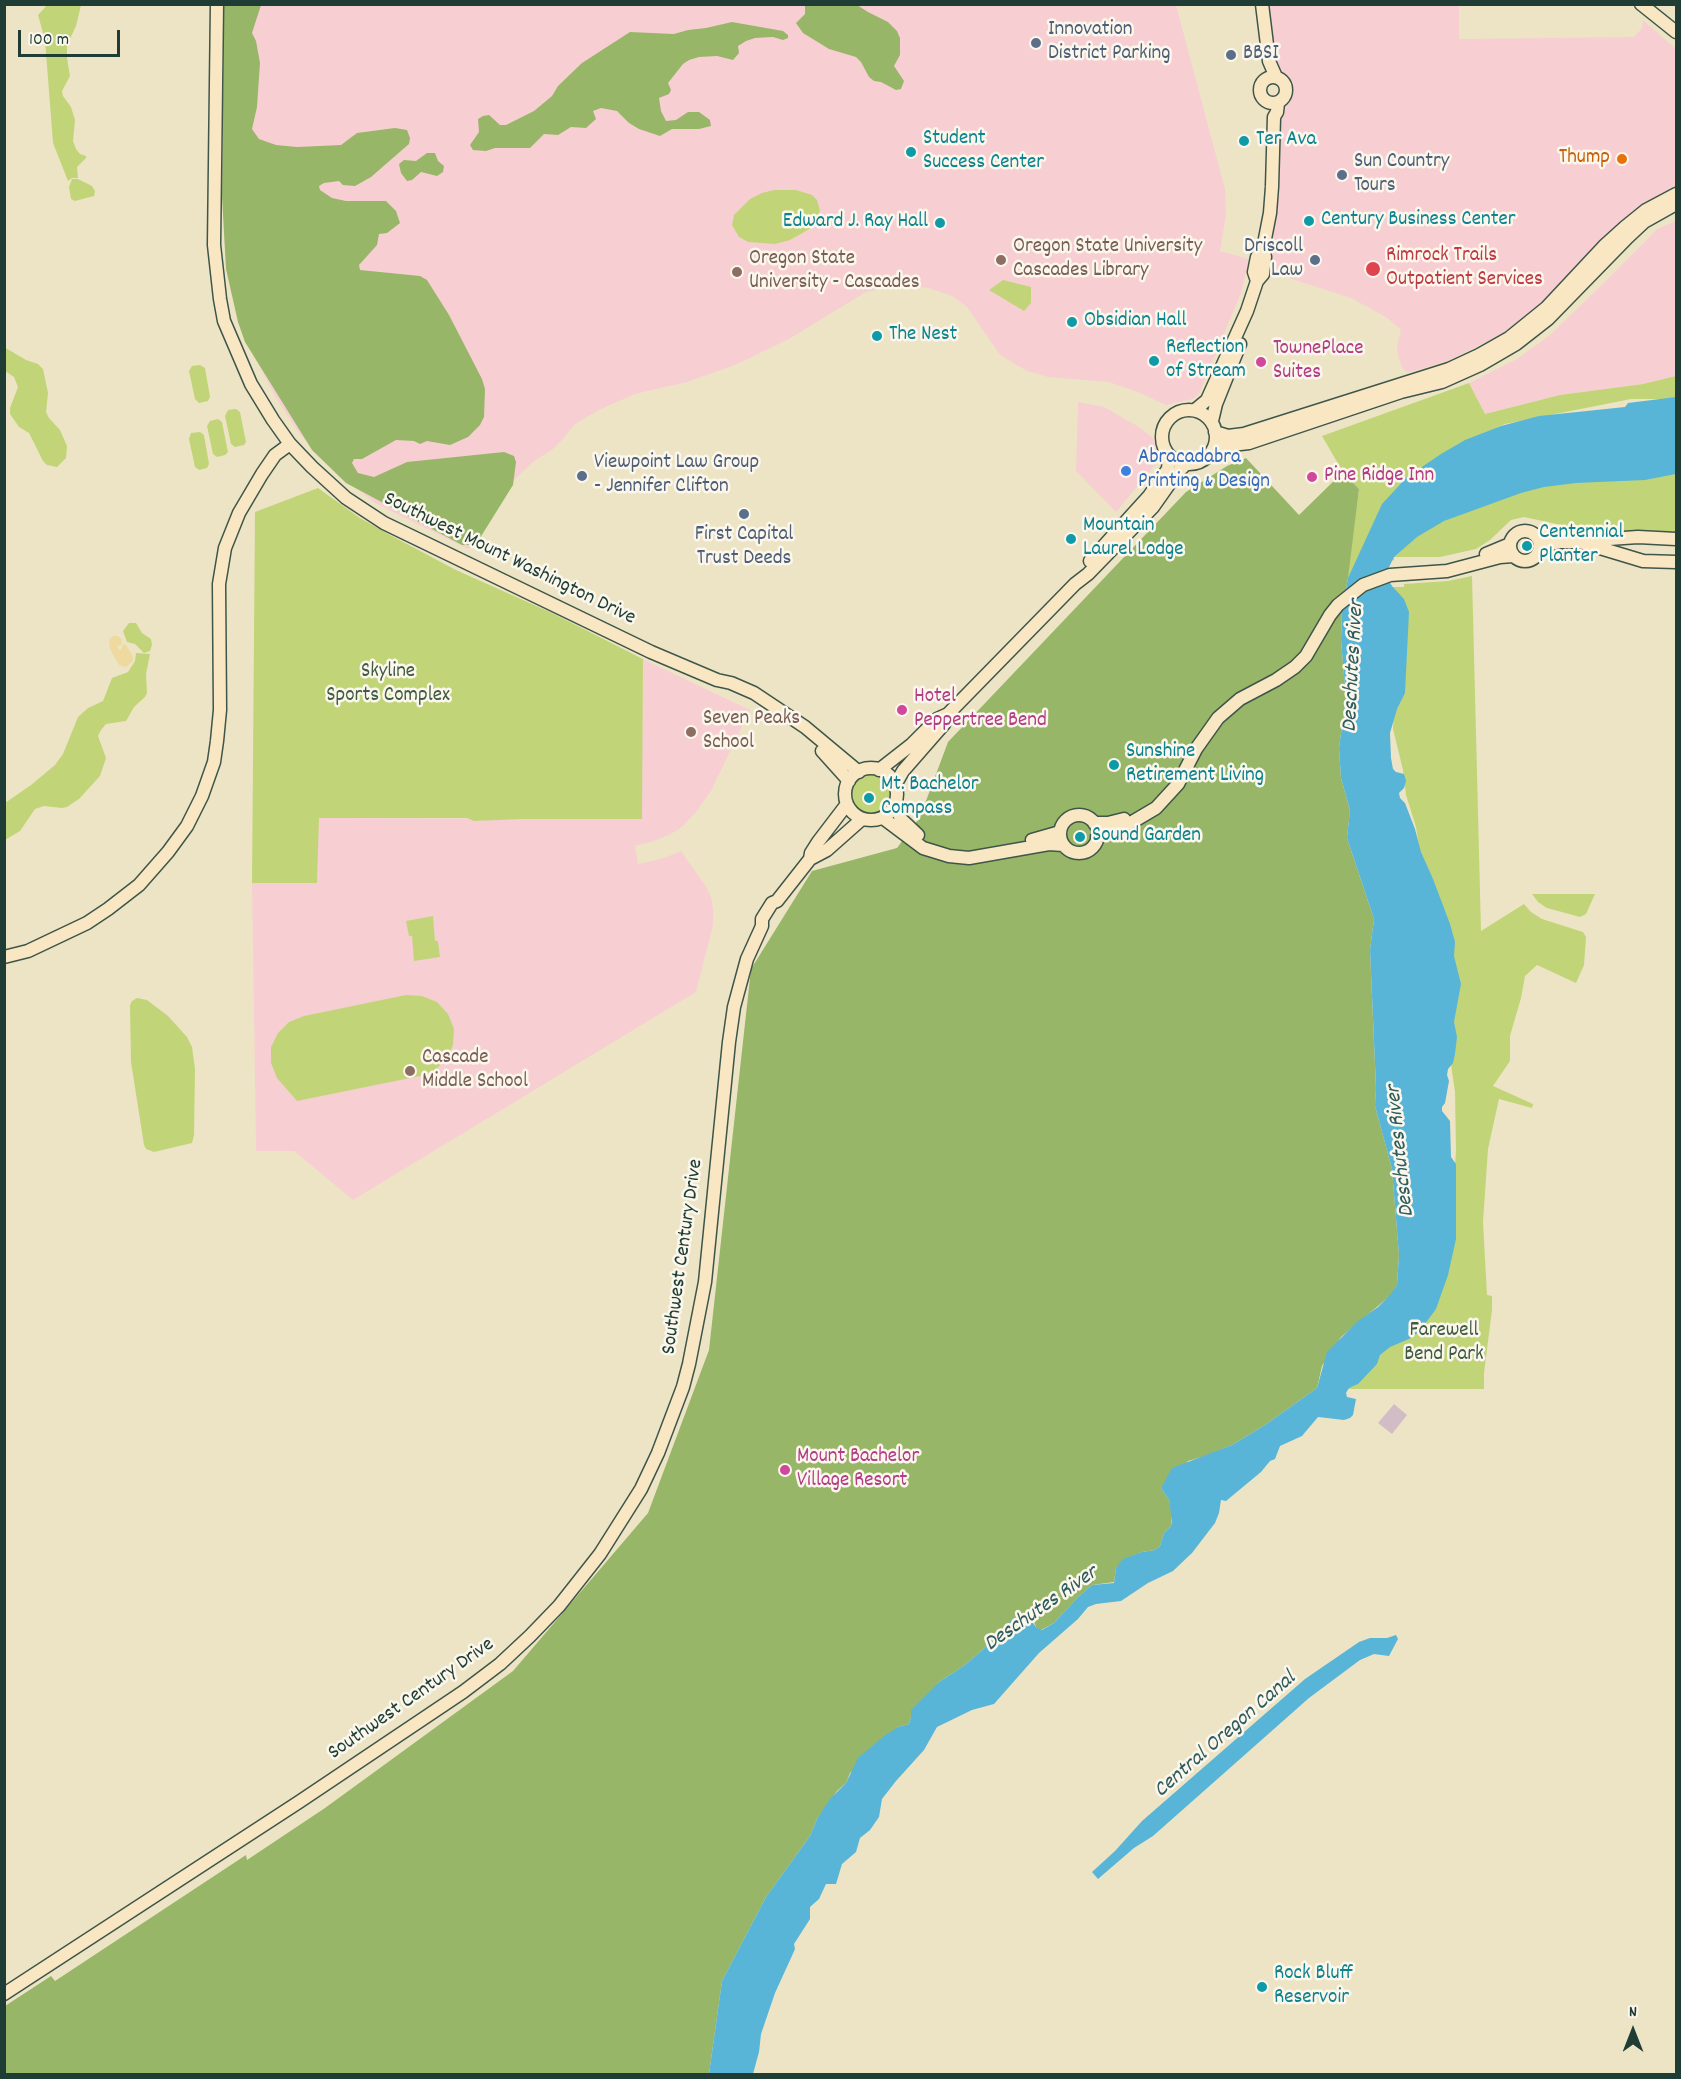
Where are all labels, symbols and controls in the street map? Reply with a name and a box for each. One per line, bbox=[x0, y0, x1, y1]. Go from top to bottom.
scale bar bbox=[21, 18, 123, 56]
place label: Innovation District Parking bbox=[1048, 18, 1170, 68]
text: 100 m bbox=[29, 28, 69, 53]
marker: Innovation District Parking bbox=[1029, 36, 1043, 50]
place label: BBSI bbox=[1243, 42, 1279, 68]
marker: BBSI bbox=[1224, 48, 1238, 62]
place label: Student Success Center bbox=[923, 127, 1044, 177]
place label: Ter Ava bbox=[1256, 128, 1316, 154]
marker: Ter Ava bbox=[1237, 134, 1251, 148]
marker: Student Success Center bbox=[904, 145, 918, 159]
place label: Thump bbox=[1559, 146, 1610, 172]
place label: Sun Country Tours bbox=[1354, 150, 1449, 200]
marker: Thump bbox=[1615, 152, 1629, 166]
marker: Sun Country Tours bbox=[1335, 168, 1349, 182]
place label: Century Business Center bbox=[1321, 208, 1515, 234]
place label: Edward J. Ray Hall bbox=[783, 210, 928, 236]
marker: Century Business Center bbox=[1302, 214, 1316, 228]
marker: Edward J. Ray Hall bbox=[933, 216, 947, 230]
place label: Oregon State University Cascades Library bbox=[1013, 235, 1202, 285]
place label: Driscoll Law bbox=[1244, 235, 1303, 285]
place label: Rimrock Trails Outpatient Services bbox=[1386, 244, 1543, 294]
place label: Oregon State University - Cascades bbox=[749, 247, 919, 297]
marker: Oregon State University Cascades Library bbox=[994, 253, 1008, 267]
marker: Driscoll Law bbox=[1308, 253, 1322, 267]
marker: Rimrock Trails Outpatient Services bbox=[1364, 260, 1382, 278]
marker: Oregon State University - Cascades bbox=[730, 265, 744, 279]
place label: Obsidian Hall bbox=[1084, 309, 1186, 335]
marker: Obsidian Hall bbox=[1065, 315, 1079, 329]
place label: The Nest bbox=[889, 323, 957, 349]
marker: The Nest bbox=[870, 329, 884, 343]
place label: Reflection of Stream bbox=[1166, 336, 1246, 386]
place label: TownePlace Suites bbox=[1273, 337, 1363, 387]
marker: Reflection of Stream bbox=[1147, 354, 1161, 368]
marker: TownePlace Suites bbox=[1254, 355, 1268, 369]
place label: Abracadabra Printing & Design bbox=[1138, 446, 1270, 496]
place label: Viewpoint Law Group - Jennifer Clifton bbox=[594, 451, 759, 501]
marker: Abracadabra Printing & Design bbox=[1119, 464, 1133, 478]
place label: Pine Ridge Inn bbox=[1324, 464, 1434, 490]
marker: Viewpoint Law Group - Jennifer Clifton bbox=[575, 469, 589, 483]
marker: Pine Ridge Inn bbox=[1305, 470, 1319, 484]
street label: Southwest Mount Washington Drive bbox=[379, 488, 639, 632]
marker: First Capital Trust Deeds bbox=[737, 507, 751, 521]
place label: Mountain Laurel Lodge bbox=[1083, 514, 1184, 564]
place label: Centennial Planter bbox=[1539, 521, 1623, 571]
place label: First Capital Trust Deeds bbox=[695, 523, 793, 573]
marker: Mountain Laurel Lodge bbox=[1064, 532, 1078, 546]
marker: Centennial Planter bbox=[1520, 539, 1534, 553]
water label: Deschutes River bbox=[1338, 599, 1372, 733]
park label: Skyline Sports Complex bbox=[326, 660, 450, 710]
place label: Hotel Peppertree Bend bbox=[914, 685, 1047, 735]
marker: Hotel Peppertree Bend bbox=[895, 703, 909, 717]
place label: Seven Peaks School bbox=[703, 707, 800, 757]
marker: Seven Peaks School bbox=[684, 725, 698, 739]
place label: Sunshine Retirement Living bbox=[1126, 740, 1264, 790]
marker: Sunshine Retirement Living bbox=[1107, 758, 1121, 772]
place label: Mt. Bachelor Compass bbox=[881, 773, 979, 823]
marker: Mt. Bachelor Compass bbox=[862, 791, 876, 805]
place label: Sound Garden bbox=[1092, 824, 1201, 850]
marker: Sound Garden bbox=[1073, 830, 1087, 844]
place label: Cascade Middle School bbox=[422, 1046, 528, 1096]
marker: Cascade Middle School bbox=[403, 1064, 417, 1078]
water label: Deschutes River bbox=[1382, 1084, 1422, 1218]
street label: Southwest Century Drive bbox=[658, 1158, 710, 1356]
park label: Farewell Bend Park bbox=[1404, 1319, 1484, 1369]
place label: Mount Bachelor Village Resort bbox=[797, 1445, 919, 1495]
marker: Mount Bachelor Village Resort bbox=[778, 1463, 792, 1477]
water label: Deschutes River bbox=[980, 1561, 1104, 1659]
street label: Southwest Century Drive bbox=[324, 1633, 500, 1767]
water label: Central Oregon Canal bbox=[1150, 1667, 1302, 1805]
place label: Rock Bluff Reservoir bbox=[1274, 1962, 1354, 2012]
marker: Rock Bluff Reservoir bbox=[1255, 1980, 1269, 1994]
north arrow bbox=[1603, 2001, 1663, 2061]
text: N bbox=[1629, 2001, 1637, 2024]

